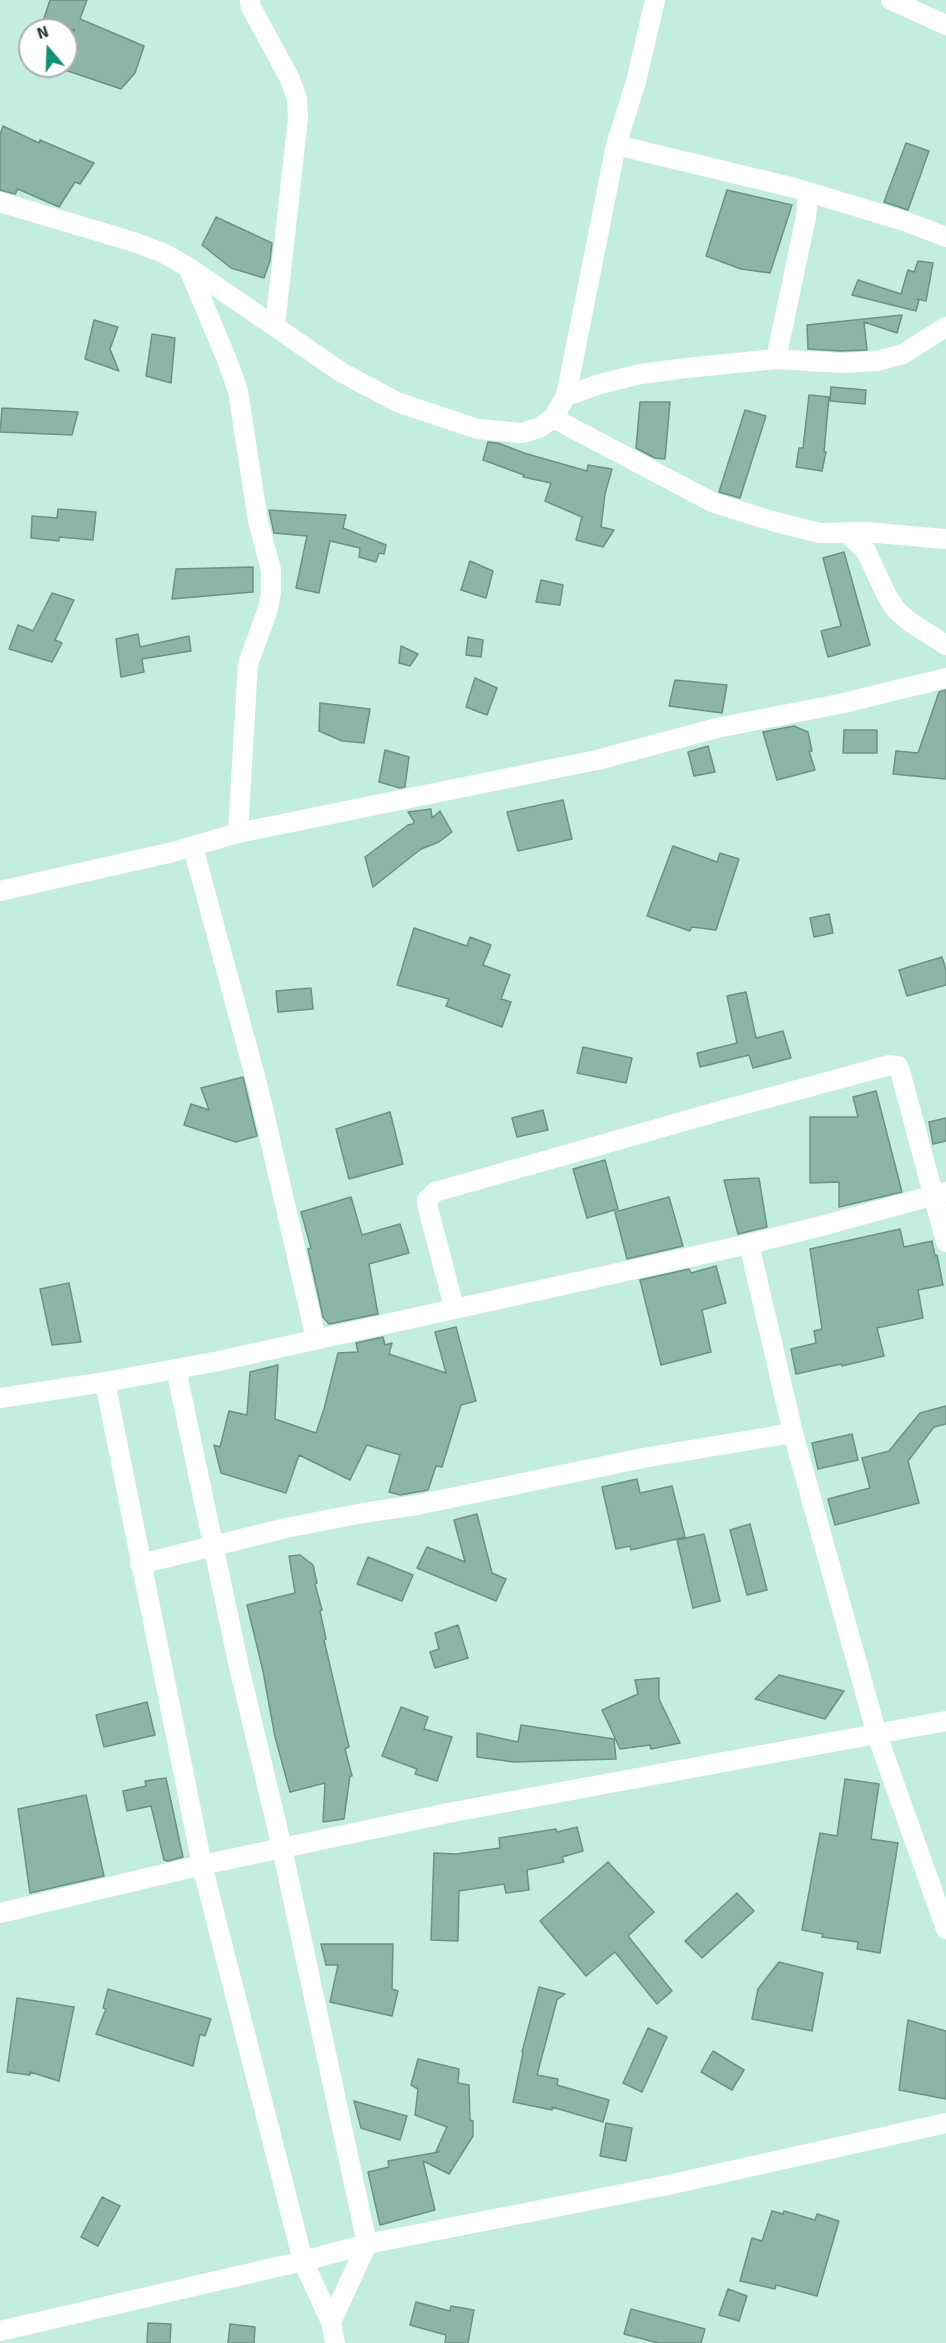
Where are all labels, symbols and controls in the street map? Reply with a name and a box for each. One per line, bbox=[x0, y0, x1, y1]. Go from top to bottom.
north arrow bbox=[18, 18, 78, 78]
text: N bbox=[34, 22, 51, 44]

